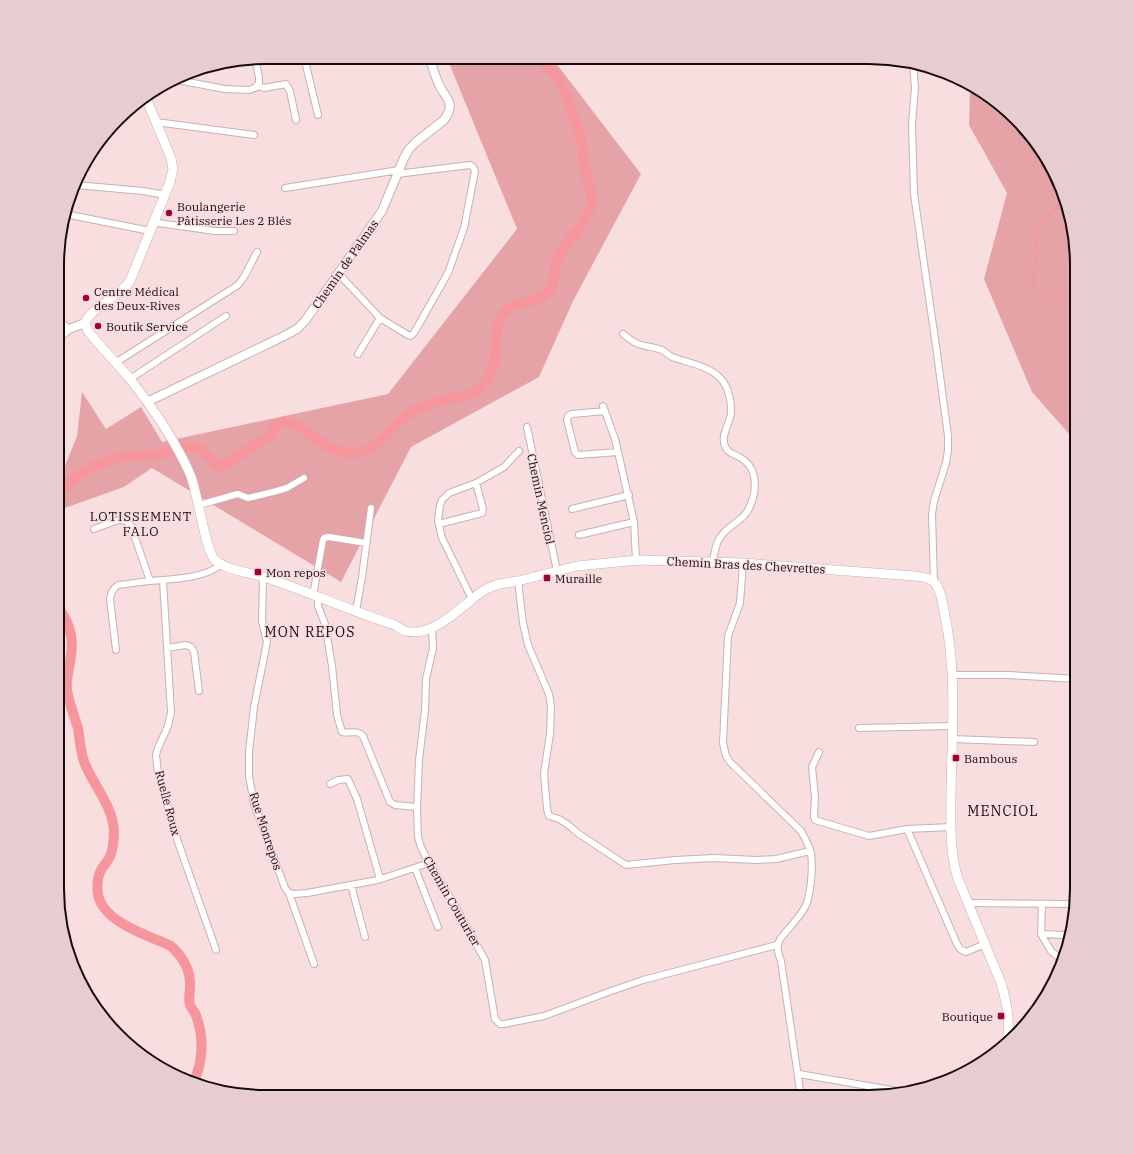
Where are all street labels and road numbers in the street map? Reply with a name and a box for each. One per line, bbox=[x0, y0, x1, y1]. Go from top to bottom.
street label: Chemin de Palmas bbox=[309, 216, 381, 311]
street label: Chemin Menciol bbox=[524, 452, 558, 546]
street label: Chemin Bras des Chevrettes bbox=[666, 553, 826, 577]
street label: Ruelle Roux bbox=[152, 769, 184, 838]
street label: Rue Monrepos bbox=[246, 790, 286, 872]
street label: Chemin Couturier bbox=[420, 853, 484, 949]

